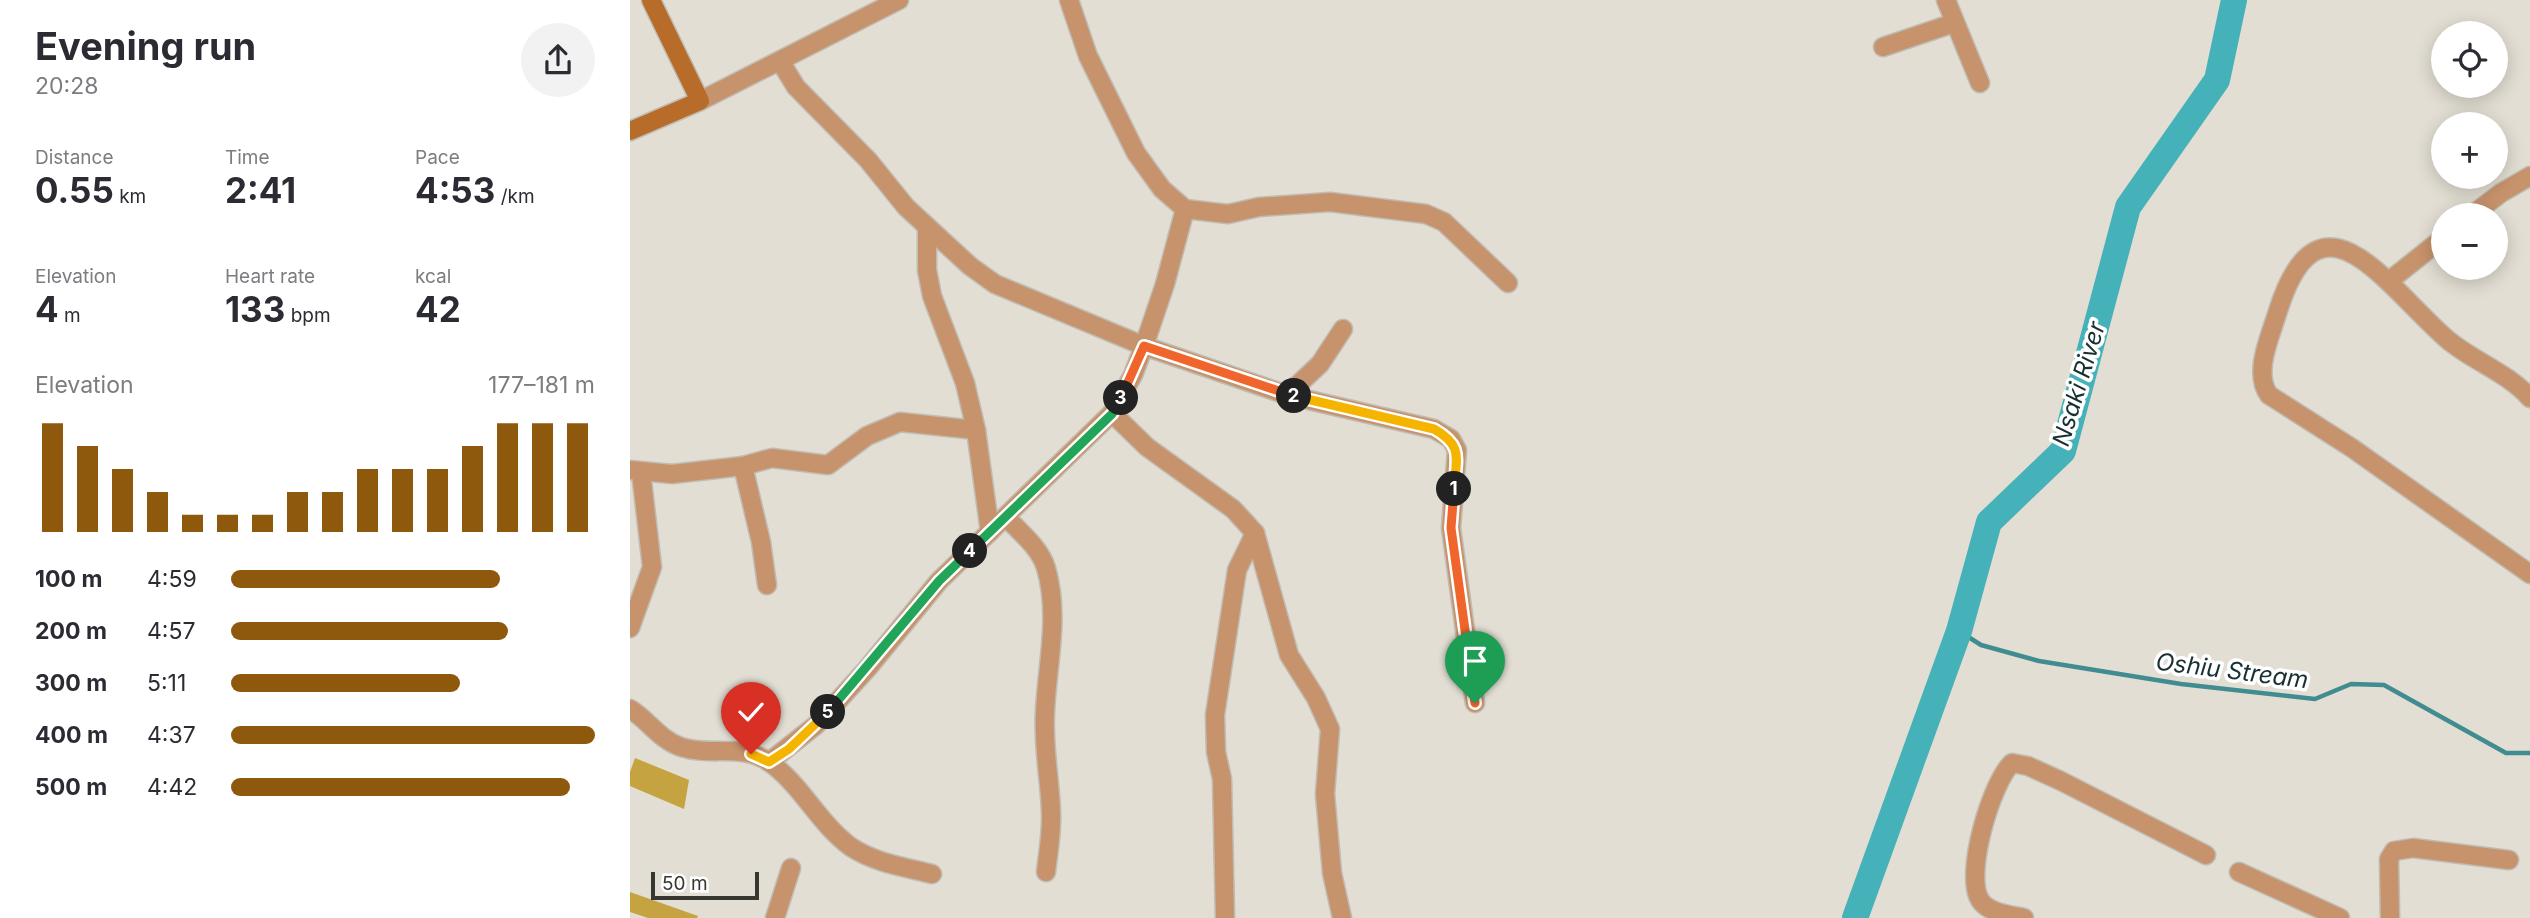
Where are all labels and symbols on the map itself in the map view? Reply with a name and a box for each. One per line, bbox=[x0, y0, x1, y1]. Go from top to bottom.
water label: Nsaki River bbox=[2046, 317, 2111, 449]
pin: 2 bbox=[1276, 378, 1312, 414]
pin: 3 bbox=[1104, 380, 1138, 416]
pin: 1 bbox=[1436, 472, 1472, 506]
pin: 4 bbox=[952, 534, 988, 568]
pin bbox=[1445, 631, 1505, 703]
water label: Oshiu Stream bbox=[2154, 647, 2310, 694]
pin bbox=[721, 682, 781, 754]
pin: 5 bbox=[810, 694, 846, 730]
scale bar bbox=[651, 869, 760, 901]

